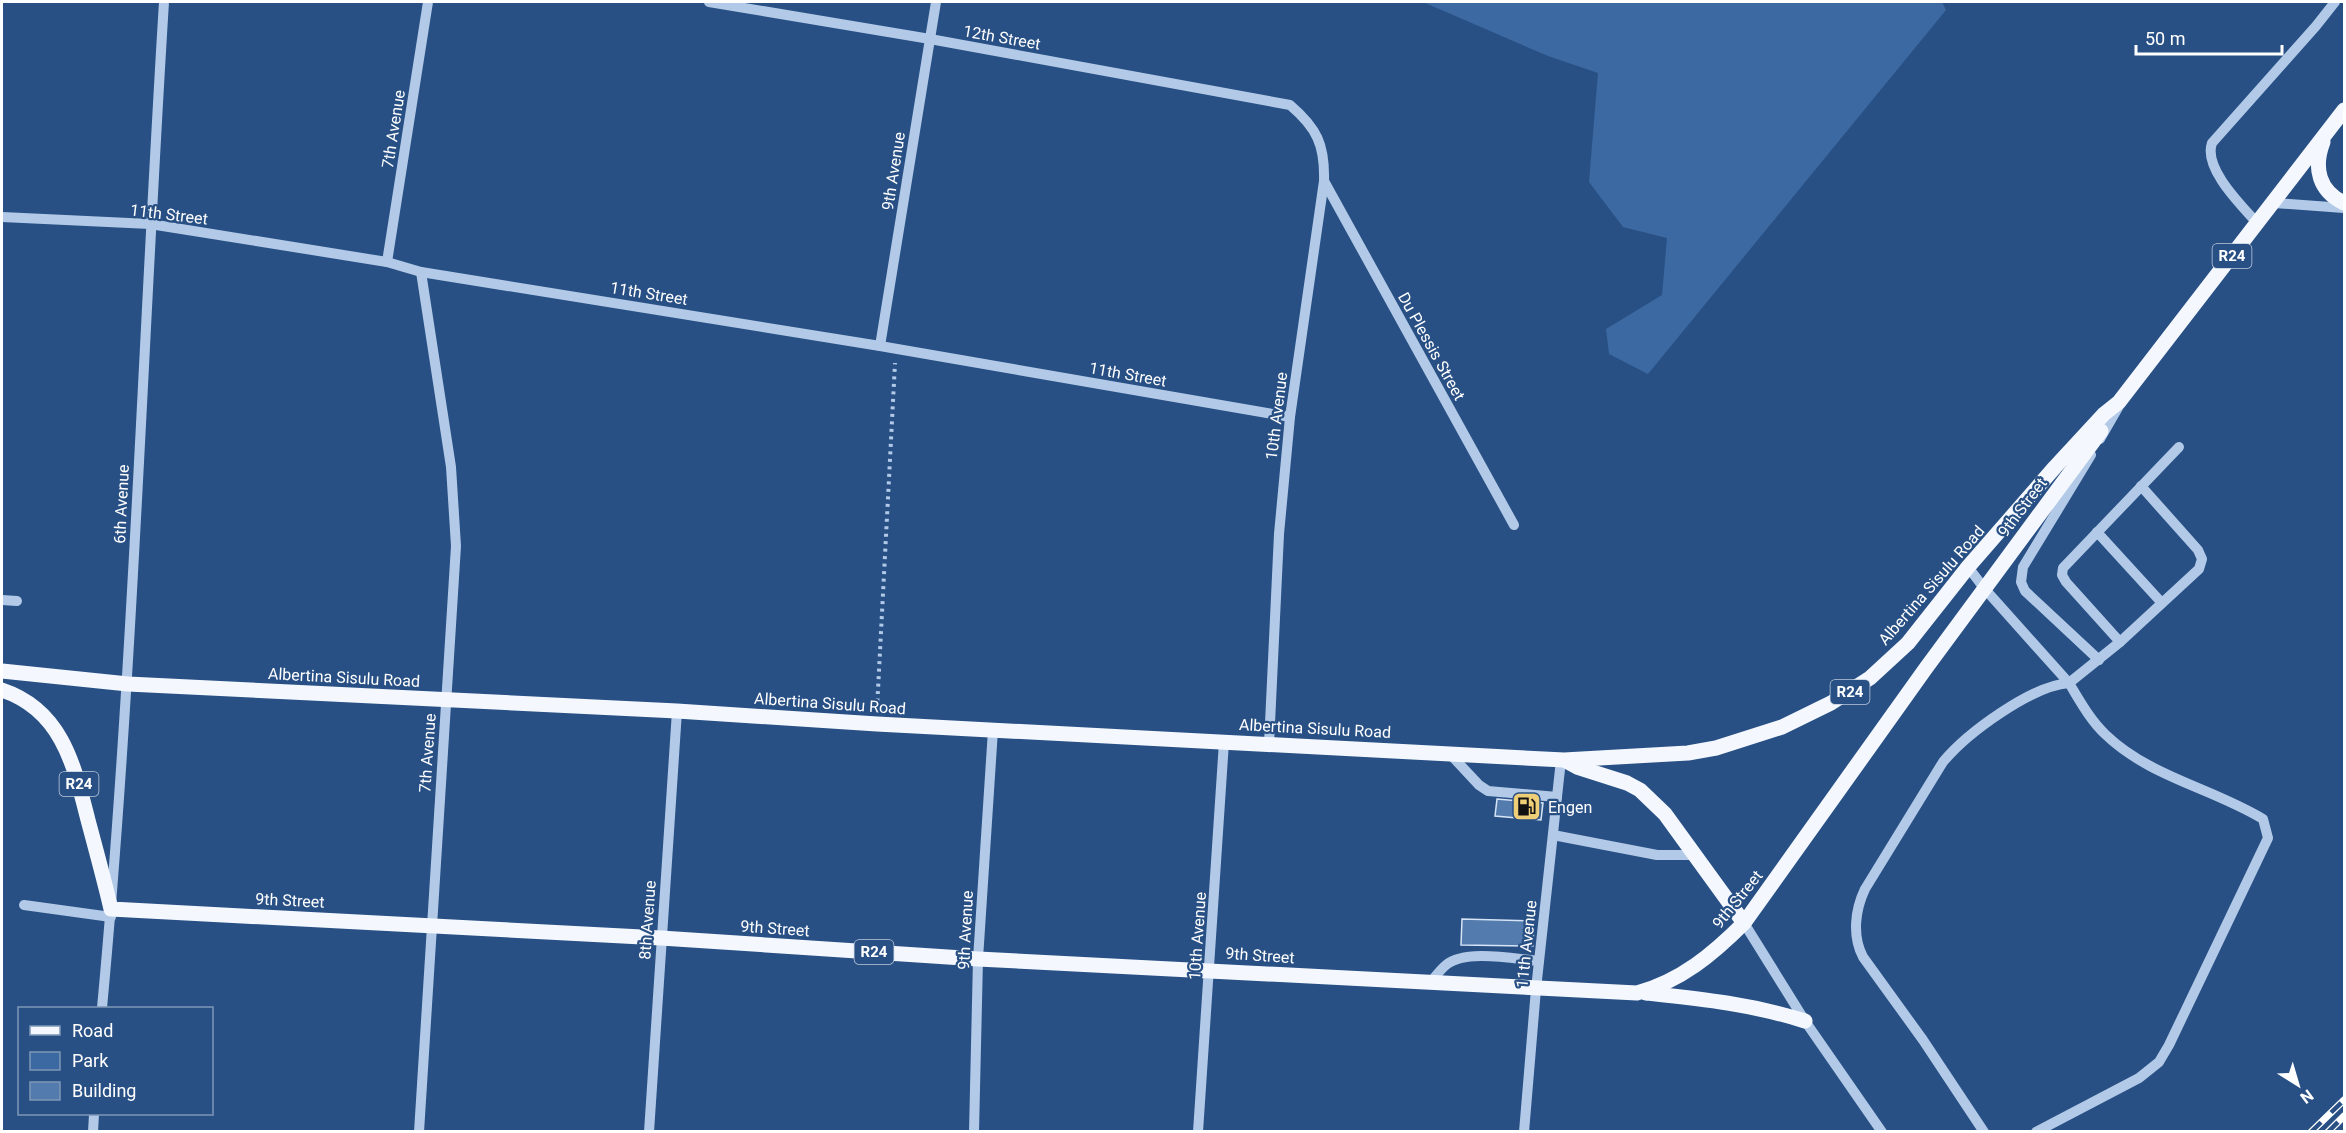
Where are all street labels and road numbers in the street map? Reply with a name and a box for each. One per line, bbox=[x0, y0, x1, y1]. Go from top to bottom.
street label: 12th Street bbox=[962, 21, 1042, 54]
street label: 7th Avenue bbox=[378, 88, 409, 170]
street label: 9th Avenue bbox=[878, 130, 909, 212]
street label: 11th Street bbox=[129, 200, 209, 229]
road number: R24 bbox=[2212, 244, 2252, 268]
street label: 11th Street bbox=[609, 278, 689, 309]
street label: Du Plessis Street bbox=[1394, 289, 1469, 404]
street label: 11th Street bbox=[1088, 358, 1168, 391]
street label: 10th Avenue bbox=[1262, 371, 1291, 461]
street label: 6th Avenue bbox=[110, 464, 133, 544]
street label: 9th Street bbox=[1994, 474, 2051, 541]
street label: Albertina Sisulu Road bbox=[1874, 522, 1988, 649]
street label: Albertina Sisulu Road bbox=[268, 664, 420, 691]
road number: R24 bbox=[1830, 680, 1870, 704]
street label: Albertina Sisulu Road bbox=[753, 689, 906, 718]
street label: 7th Avenue bbox=[415, 713, 440, 793]
street label: Albertina Sisulu Road bbox=[1239, 715, 1391, 742]
road number: R24 bbox=[60, 772, 98, 796]
street label: 9th Street bbox=[1708, 866, 1767, 932]
street label: 8th Avenue bbox=[635, 880, 660, 960]
street label: 9th Street bbox=[255, 889, 325, 912]
street label: 9th Avenue bbox=[954, 890, 977, 970]
street label: 10th Avenue bbox=[1185, 891, 1210, 981]
street label: 11th Avenue bbox=[1512, 899, 1541, 989]
street label: 9th Street bbox=[740, 917, 810, 940]
road number: R24 bbox=[854, 940, 894, 964]
street label: 9th Street bbox=[1225, 944, 1295, 967]

